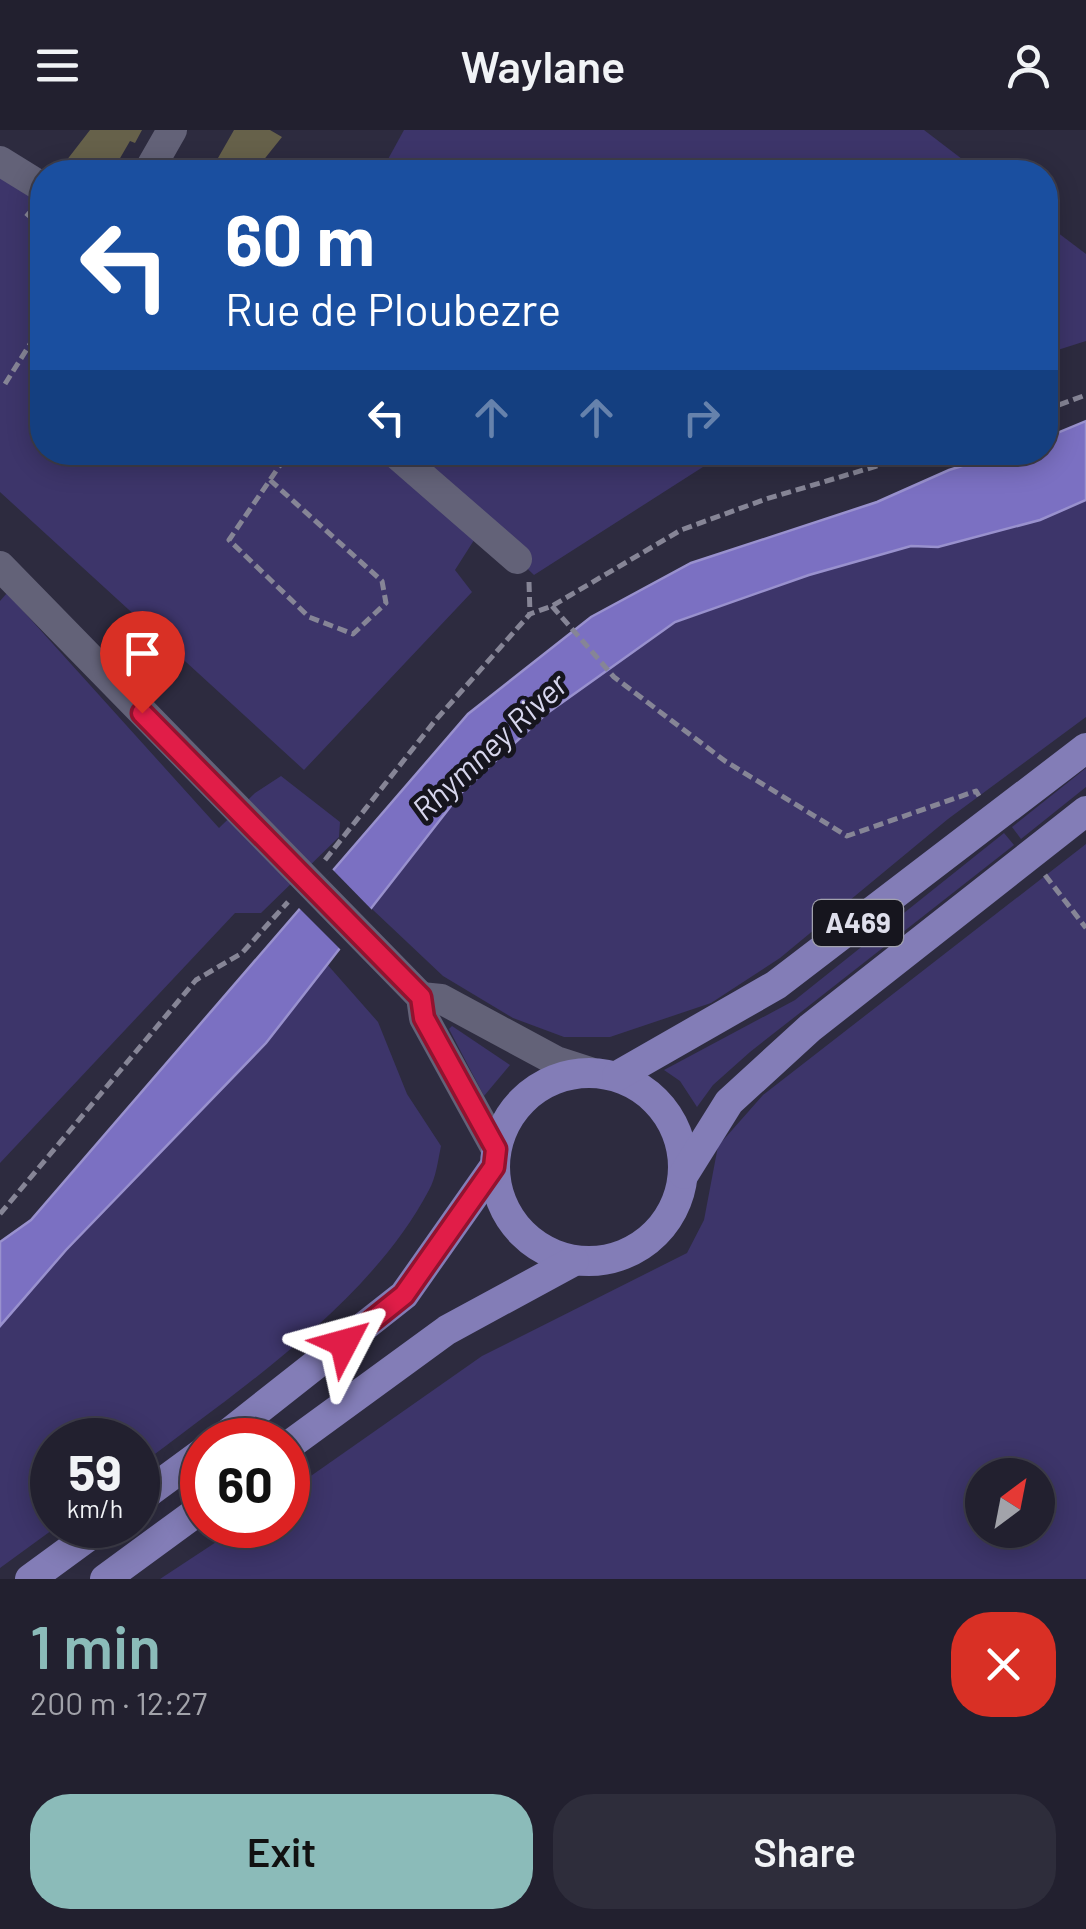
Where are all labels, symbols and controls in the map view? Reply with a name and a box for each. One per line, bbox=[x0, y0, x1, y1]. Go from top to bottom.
icon: menu bbox=[30, 38, 85, 93]
text: Waylane bbox=[461, 38, 625, 92]
icon: person bbox=[1001, 38, 1056, 93]
text: 60 m bbox=[225, 196, 375, 280]
icon: left bbox=[60, 200, 190, 330]
text: Rue de Ploubezre bbox=[225, 281, 561, 335]
icon: left bbox=[359, 390, 414, 445]
icon: ahead bbox=[464, 390, 519, 445]
icon: ahead bbox=[569, 390, 624, 445]
icon: right bbox=[674, 390, 729, 445]
pin bbox=[100, 611, 185, 714]
icon: arrive bbox=[115, 626, 170, 681]
water label: Rhymney River bbox=[403, 663, 575, 827]
road number: A469 bbox=[813, 900, 903, 946]
position arrow bbox=[292, 1291, 396, 1395]
speed limit sign: 60 bbox=[180, 1418, 310, 1548]
text: 59 bbox=[68, 1441, 122, 1501]
north arrow bbox=[965, 1458, 1055, 1548]
map controls bbox=[965, 1458, 1055, 1548]
text: km/h bbox=[67, 1493, 123, 1523]
text: 1 min bbox=[30, 1609, 161, 1681]
button: close bbox=[951, 1612, 1056, 1717]
text: 200 m · 12:27 bbox=[30, 1683, 207, 1721]
button: Exit bbox=[30, 1794, 533, 1909]
button: Share bbox=[553, 1794, 1056, 1909]

